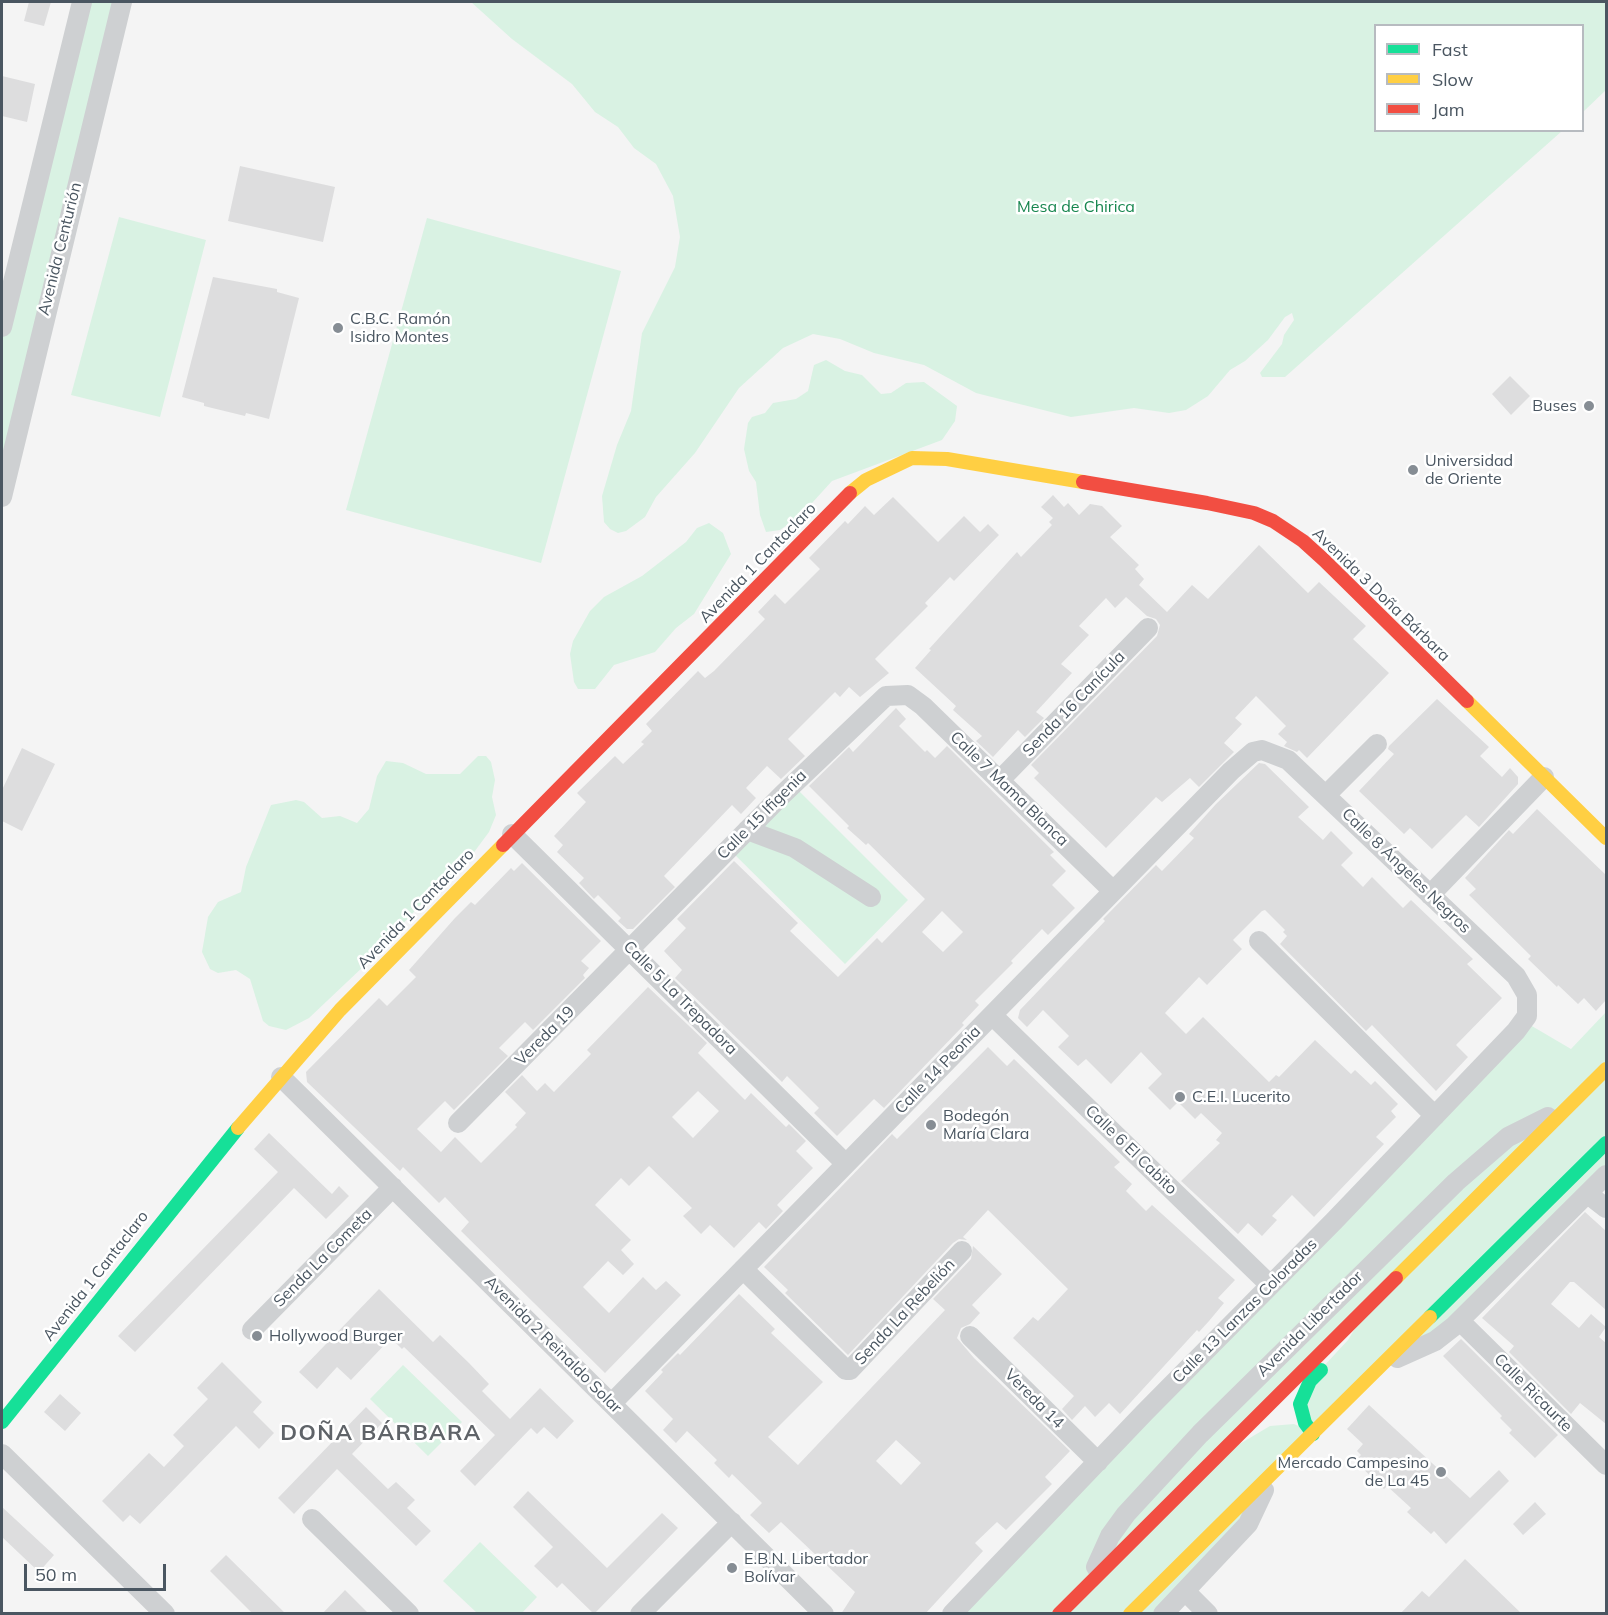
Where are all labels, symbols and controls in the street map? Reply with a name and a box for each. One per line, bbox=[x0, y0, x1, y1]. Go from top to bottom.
legend bbox=[1374, 24, 1584, 132]
text: Fast bbox=[1432, 38, 1468, 61]
text: Slow bbox=[1432, 68, 1473, 91]
text: Jam bbox=[1432, 98, 1465, 121]
street label: Avenida Centurión bbox=[34, 181, 86, 317]
park label: Mesa de Chirica bbox=[1017, 197, 1135, 217]
place label: C.B.C. Ramón Isidro Montes bbox=[350, 309, 451, 347]
marker: C.B.C. Ramón Isidro Montes bbox=[331, 321, 345, 335]
place label: Buses bbox=[1532, 396, 1577, 416]
marker: Buses bbox=[1582, 399, 1596, 413]
place label: Universidad de Oriente bbox=[1425, 451, 1513, 489]
marker: Universidad de Oriente bbox=[1406, 463, 1420, 477]
street label: Avenida 1 Cantaclaro bbox=[696, 499, 820, 627]
street label: Avenida 3 Doña Bárbara bbox=[1308, 524, 1454, 666]
street label: Senda 16 Canícula bbox=[1019, 647, 1129, 761]
street label: Calle 7 Mama Blanca bbox=[946, 728, 1072, 850]
street label: Calle 15 Ifigenia bbox=[713, 766, 811, 864]
street label: Calle 8 Ángeles Negros bbox=[1338, 804, 1474, 938]
street label: Avenida 1 Cantaclaro bbox=[354, 845, 478, 973]
street label: Calle 5 La Trepadora bbox=[619, 937, 741, 1059]
street label: Vereda 19 bbox=[511, 1002, 579, 1070]
street label: Calle 14 Peonia bbox=[891, 1022, 985, 1118]
place label: C.E.I. Lucerito bbox=[1192, 1087, 1290, 1107]
marker: C.E.I. Lucerito bbox=[1173, 1090, 1187, 1104]
street label: Calle 6 El Cabito bbox=[1081, 1101, 1181, 1199]
place label: Bodegón María Clara bbox=[943, 1106, 1029, 1144]
marker: Bodegón María Clara bbox=[924, 1118, 938, 1132]
street label: Senda La Cometa bbox=[270, 1205, 376, 1311]
street label: Avenida 1 Cantaclaro bbox=[39, 1207, 153, 1345]
street label: Calle 13 Lanzas Coloradas bbox=[1169, 1235, 1321, 1387]
street label: Senda La Rebelión bbox=[851, 1255, 959, 1369]
street label: Avenida Libertador bbox=[1253, 1267, 1367, 1381]
street label: Avenida 2 Reinaldo Solar bbox=[480, 1272, 626, 1418]
place label: Hollywood Burger bbox=[269, 1326, 403, 1346]
marker: Hollywood Burger bbox=[250, 1329, 264, 1343]
street label: Calle Ricaurte bbox=[1490, 1350, 1576, 1436]
street label: Vereda 14 bbox=[1000, 1365, 1068, 1433]
district label: DOÑA BÁRBARA bbox=[280, 1420, 482, 1446]
place label: Mercado Campesino de La 45 bbox=[1278, 1453, 1429, 1491]
marker: Mercado Campesino de La 45 bbox=[1434, 1465, 1448, 1479]
place label: E.B.N. Libertador Bolívar bbox=[744, 1549, 868, 1587]
scale bar bbox=[27, 1552, 170, 1590]
marker: E.B.N. Libertador Bolívar bbox=[725, 1561, 739, 1575]
text: 50 m bbox=[35, 1563, 77, 1586]

